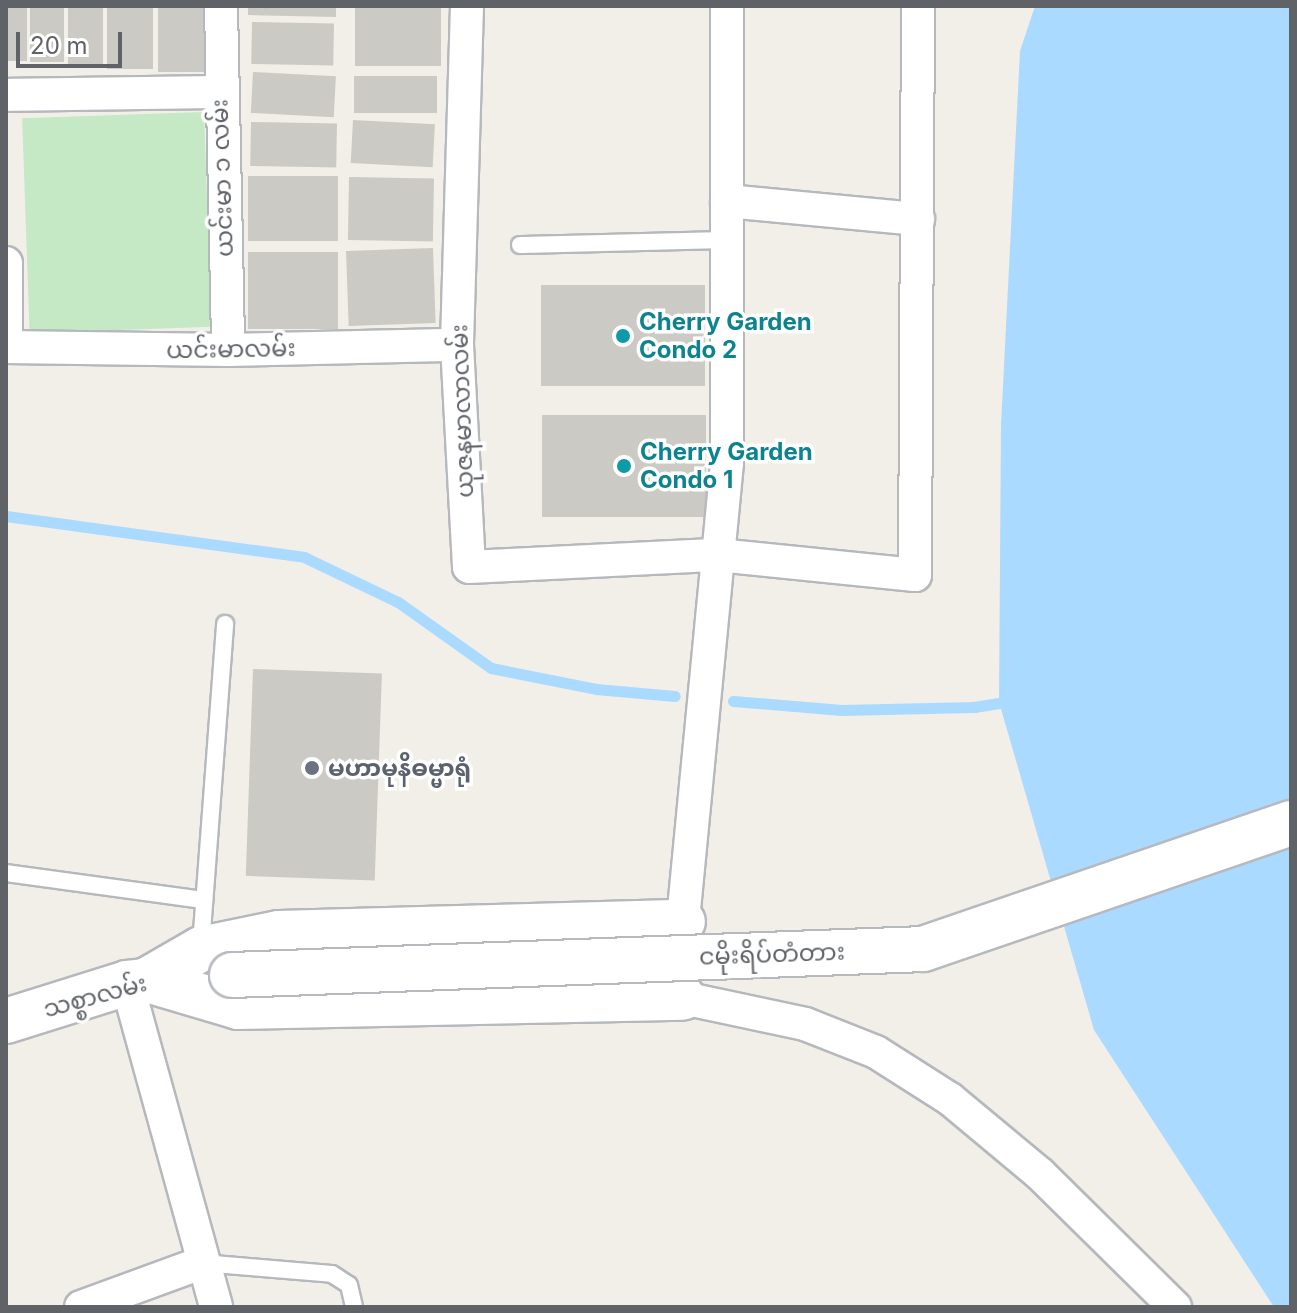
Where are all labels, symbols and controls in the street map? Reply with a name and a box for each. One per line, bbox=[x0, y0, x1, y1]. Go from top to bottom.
scale bar bbox=[20, 16, 126, 66]
text: 20 m bbox=[30, 31, 88, 60]
street label: ယင်းမာ ၁ လမ်း bbox=[205, 99, 239, 257]
place label: Cherry Garden Condo 2 bbox=[639, 308, 812, 364]
street label: ယုဇနမာလာလမ်း bbox=[445, 324, 479, 498]
marker: Cherry Garden Condo 2 bbox=[614, 327, 632, 345]
street label: ယင်းမာလမ်း bbox=[166, 333, 296, 365]
place label: Cherry Garden Condo 1 bbox=[640, 438, 813, 494]
marker: Cherry Garden Condo 1 bbox=[615, 457, 633, 475]
place label: မဟာမုနိဓမ္မာရုံ bbox=[328, 754, 471, 782]
marker: မဟာမုနိဓမ္မာရုံ bbox=[303, 759, 321, 777]
street label: ငမိုးရိပ်တံတား bbox=[699, 937, 845, 971]
street label: သစ္စာလမ်း bbox=[40, 968, 150, 1024]

